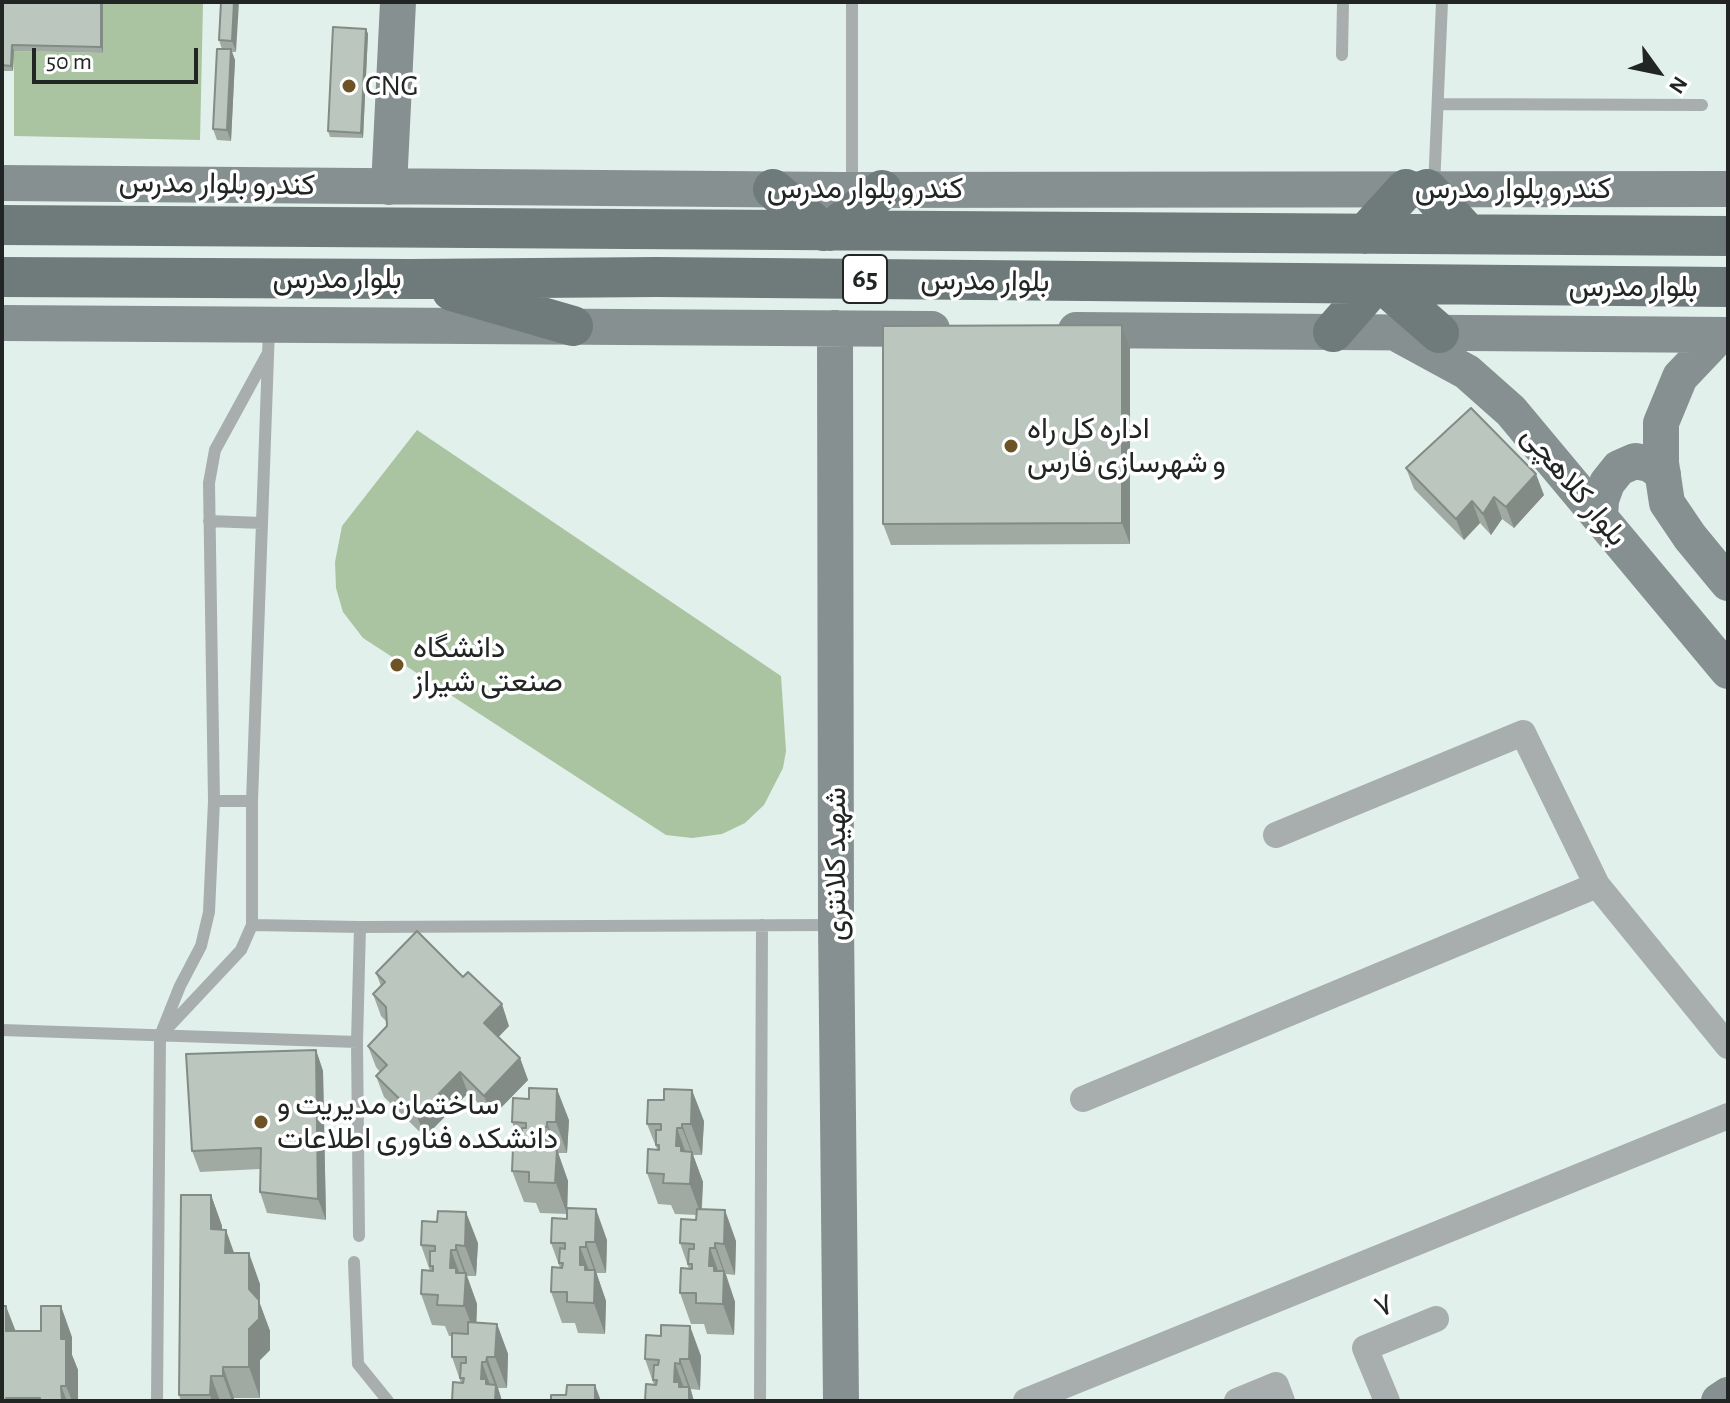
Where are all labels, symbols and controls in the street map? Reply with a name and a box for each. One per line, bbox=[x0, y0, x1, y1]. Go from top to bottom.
scale bar bbox=[36, 32, 202, 82]
north arrow bbox=[1618, 32, 1698, 112]
text: 50 m bbox=[46, 50, 92, 74]
place label: CNG bbox=[365, 68, 419, 104]
text: N bbox=[1665, 73, 1692, 97]
marker: CNG bbox=[340, 77, 358, 95]
street label: کندرو بلوار مدرس bbox=[118, 164, 316, 204]
street label: کندرو بلوار مدرس bbox=[767, 171, 963, 207]
street label: کندرو بلوار مدرس bbox=[1415, 171, 1611, 207]
road number: 65 bbox=[843, 255, 887, 303]
street label: بلوار مدرس bbox=[272, 261, 402, 297]
street label: بلوار مدرس bbox=[920, 262, 1050, 300]
street label: بلوار مدرس bbox=[1568, 269, 1698, 305]
place label: اداره کل راه و شهرسازی فارس bbox=[1027, 411, 1226, 482]
street label: بلوار کلاهچی bbox=[1513, 418, 1635, 554]
marker: اداره کل راه و شهرسازی فارس bbox=[1002, 437, 1020, 455]
place label: دانشگاه صنعتی شیراز bbox=[413, 630, 563, 700]
marker: دانشگاه صنعتی شیراز bbox=[388, 656, 406, 674]
street label: شهید کلانتری bbox=[818, 787, 854, 941]
place label: ساختمان مدیریت و دانشکده فناوری اطلاعات bbox=[277, 1087, 558, 1158]
marker: ساختمان مدیریت و دانشکده فناوری اطلاعات bbox=[252, 1113, 270, 1131]
street label: ۷ bbox=[1369, 1286, 1399, 1326]

